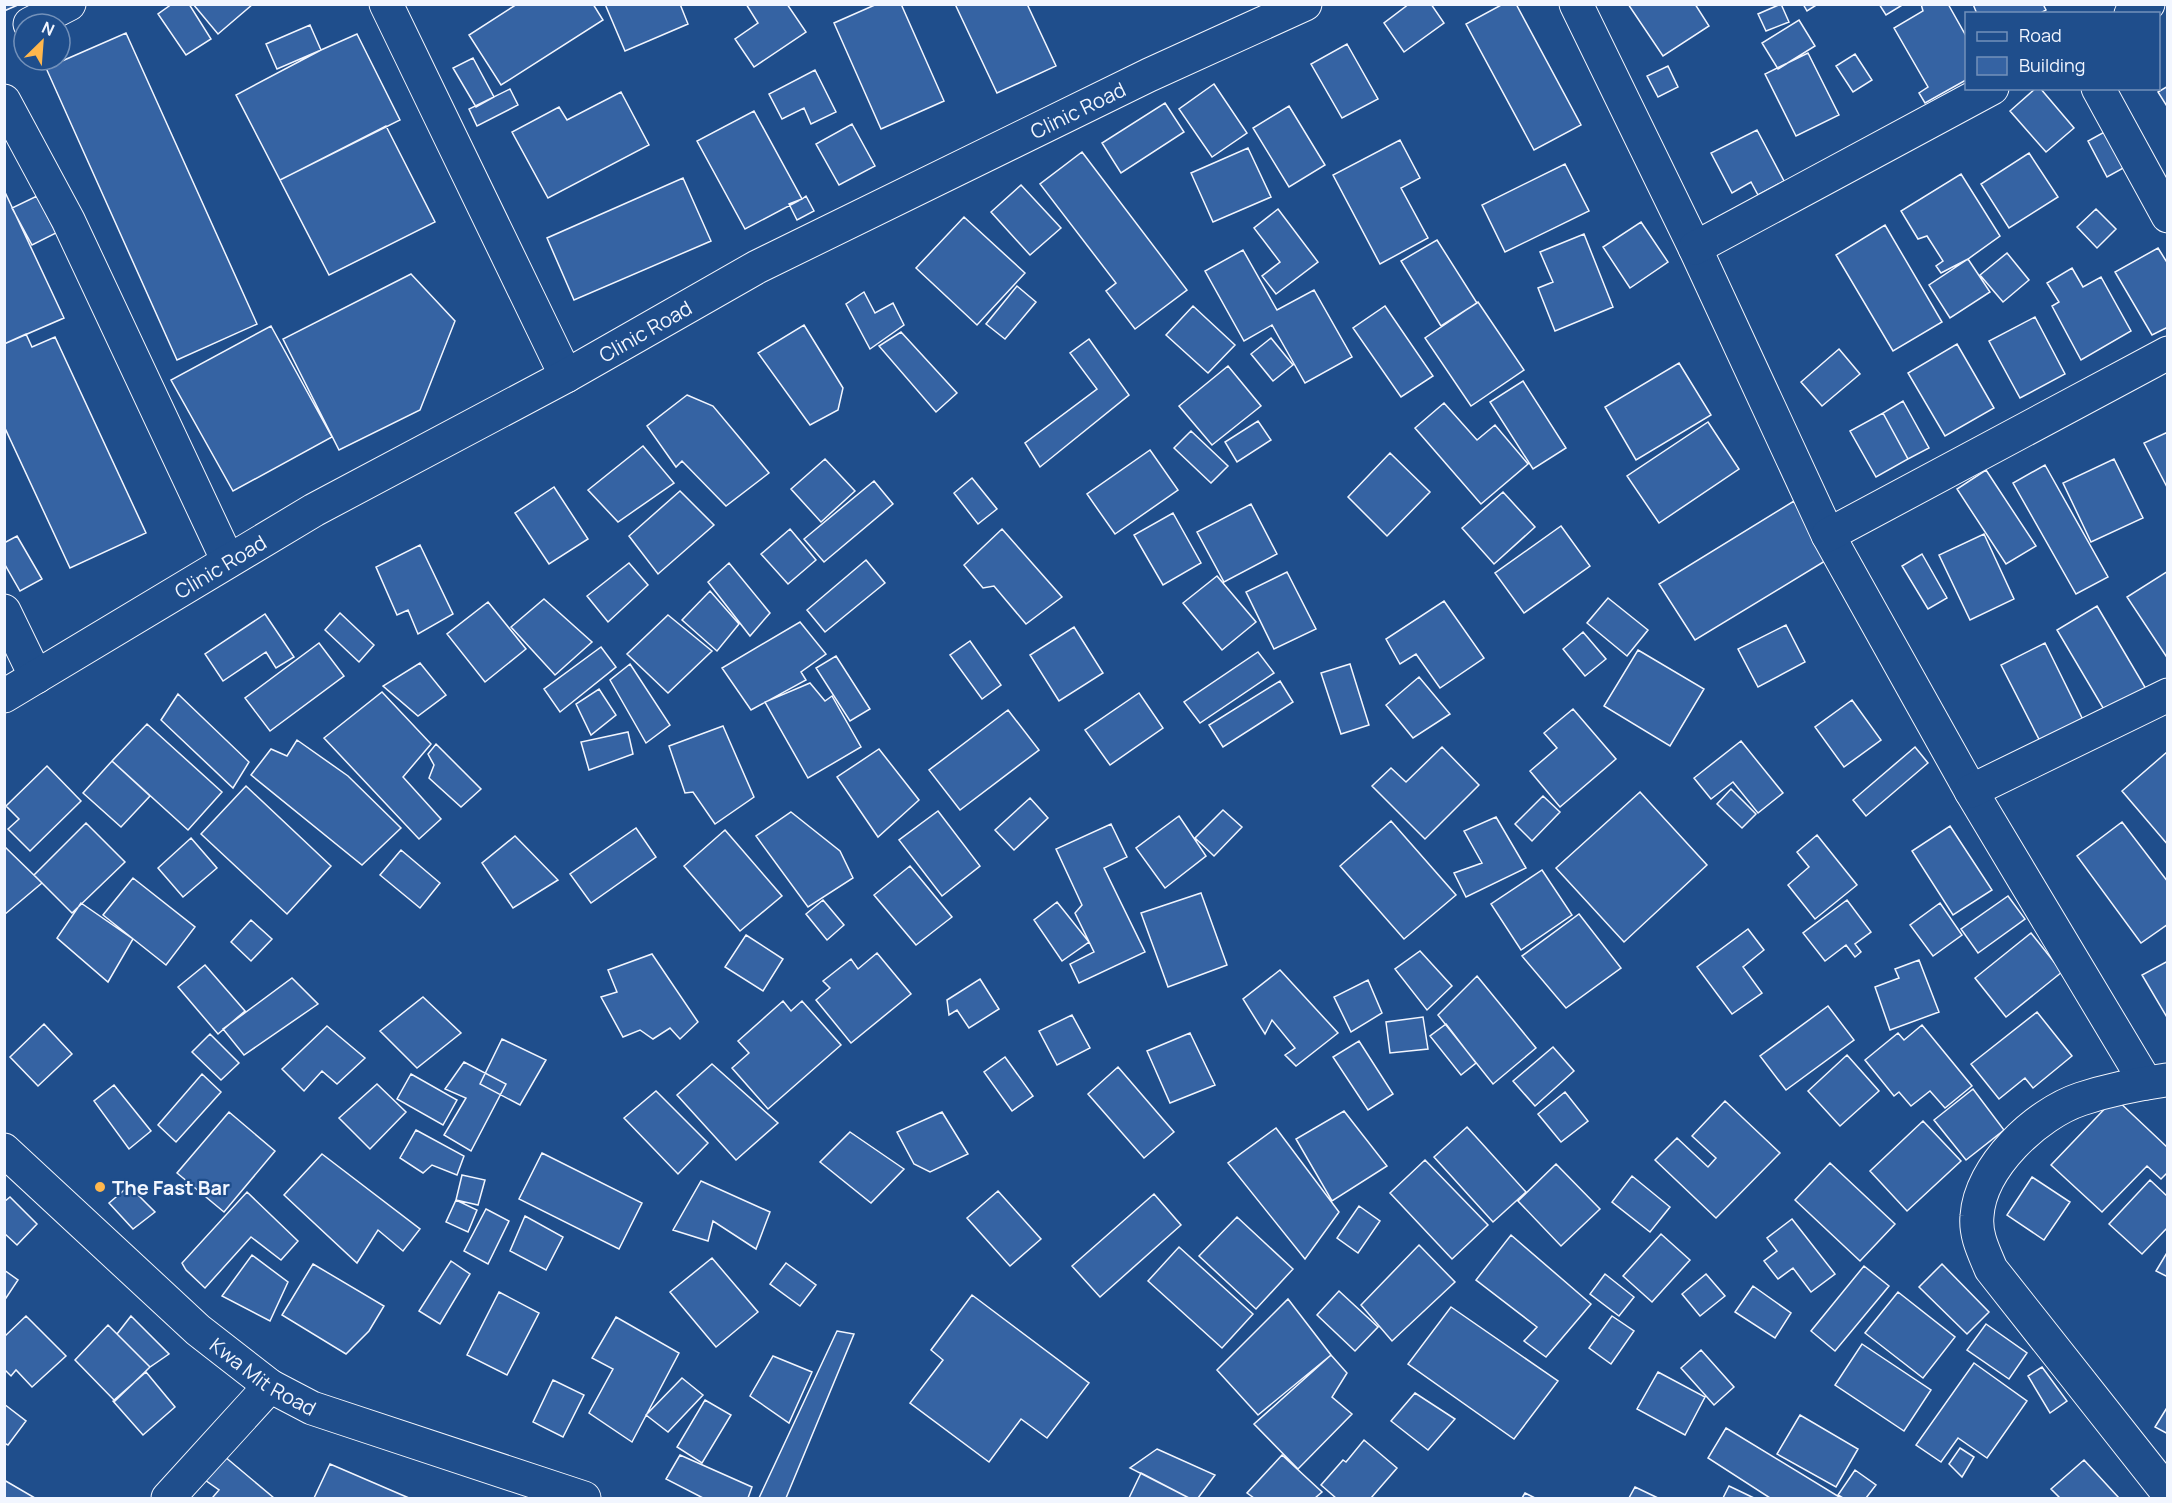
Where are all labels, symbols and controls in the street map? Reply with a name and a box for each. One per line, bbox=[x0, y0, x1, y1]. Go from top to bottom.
north arrow bbox=[12, 12, 72, 72]
legend bbox=[1965, 12, 2160, 90]
text: N bbox=[38, 16, 58, 41]
text: Road bbox=[2019, 23, 2062, 47]
text: Building bbox=[2019, 53, 2085, 77]
street label: Clinic Road bbox=[1026, 75, 1130, 145]
street label: Clinic Road bbox=[594, 294, 696, 368]
street label: Clinic Road bbox=[169, 528, 271, 604]
place label: The Fast Bar bbox=[112, 1174, 230, 1201]
marker: The Fast Bar bbox=[93, 1180, 107, 1194]
street label: Kwa Mit Road bbox=[205, 1331, 321, 1421]

